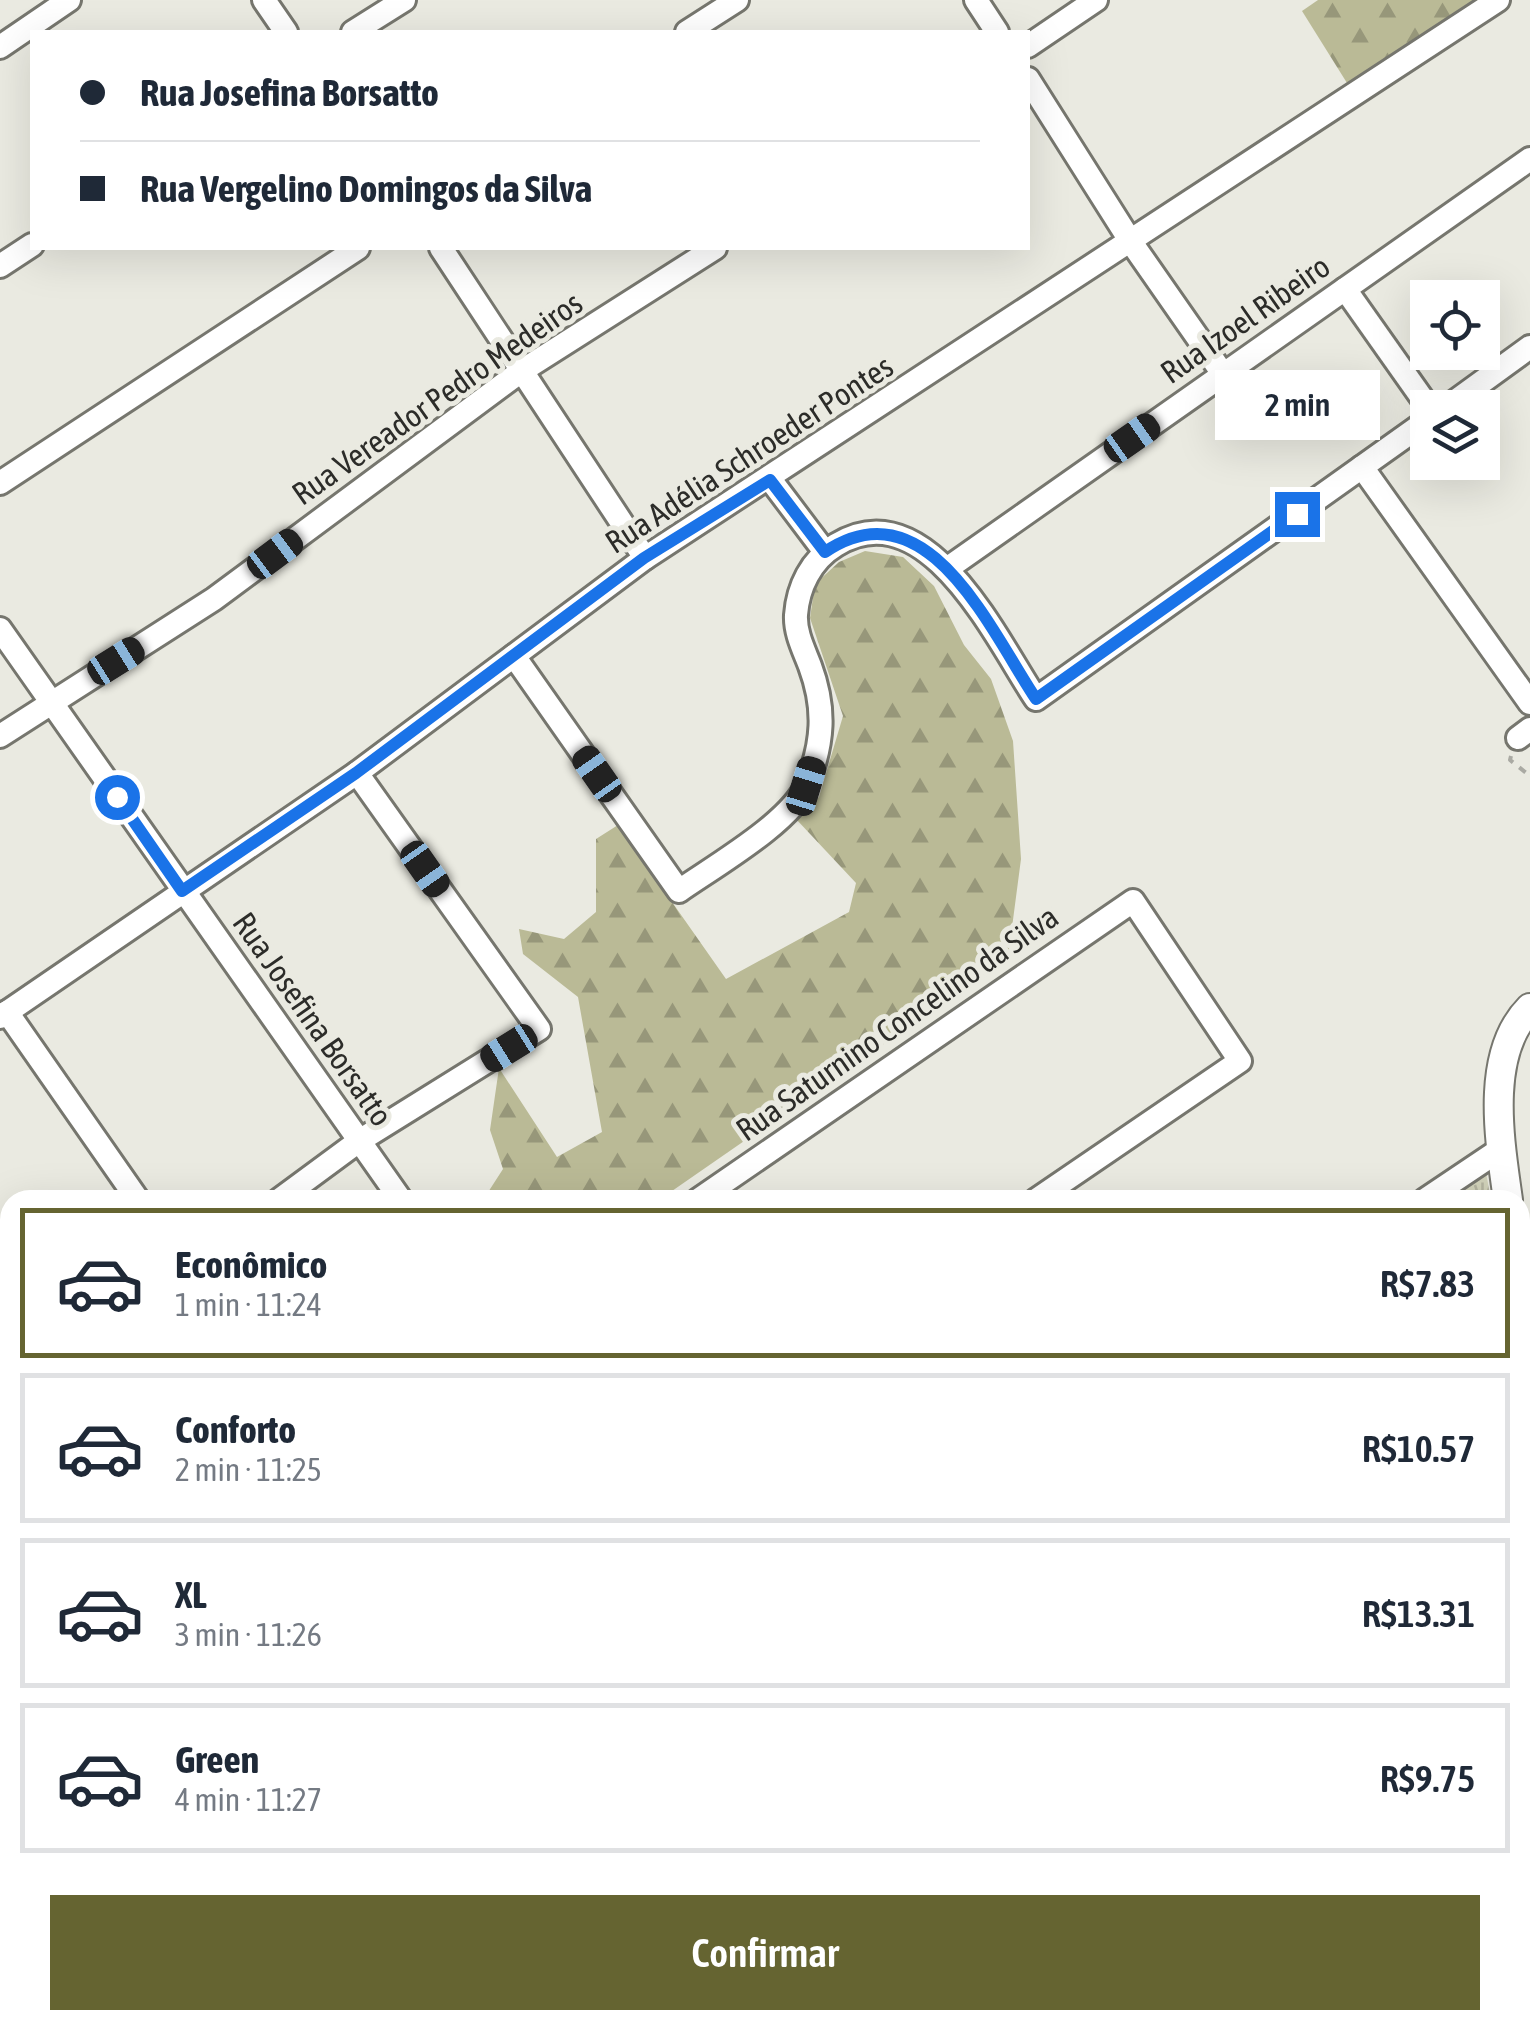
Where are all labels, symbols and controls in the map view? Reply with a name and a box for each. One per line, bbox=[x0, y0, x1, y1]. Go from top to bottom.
text: Rua Josefina Borsatto bbox=[140, 71, 439, 114]
text: Rua Vergelino Domingos da Silva bbox=[140, 167, 592, 210]
street label: Rua Izoel Ribeiro bbox=[1154, 247, 1336, 391]
map controls bbox=[1410, 280, 1500, 480]
button: locate bbox=[1410, 280, 1500, 370]
street label: Rua Vereador Pedro Medeiros bbox=[285, 284, 589, 512]
street label: Rua Adélia Schroeder Pontes bbox=[598, 347, 900, 561]
callout: 2 min bbox=[1214, 369, 1380, 439]
text: 2 min bbox=[1265, 386, 1330, 423]
button: layers bbox=[1410, 390, 1500, 480]
car bbox=[1099, 409, 1165, 467]
route end bbox=[1275, 492, 1320, 537]
car bbox=[242, 524, 308, 584]
car bbox=[83, 632, 149, 690]
car bbox=[568, 741, 626, 807]
car bbox=[783, 753, 829, 819]
route start bbox=[95, 775, 140, 820]
car bbox=[396, 836, 454, 902]
street label: Rua Saturnino Concelino da Silva bbox=[729, 898, 1065, 1148]
street label: Rua Josefina Borsatto bbox=[226, 905, 400, 1133]
car bbox=[476, 1019, 542, 1077]
icon: car bbox=[55, 1238, 145, 1328]
text: Econômico bbox=[175, 1243, 327, 1286]
text: R$7.83 bbox=[1380, 1262, 1475, 1305]
text: 1 min · 11:24 bbox=[175, 1286, 322, 1323]
icon: car bbox=[55, 1403, 145, 1493]
text: Conforto bbox=[175, 1408, 296, 1451]
text: R$10.57 bbox=[1362, 1427, 1475, 1470]
text: 2 min · 11:25 bbox=[175, 1451, 322, 1488]
icon: car bbox=[55, 1568, 145, 1658]
text: XL bbox=[175, 1573, 207, 1616]
text: R$13.31 bbox=[1362, 1592, 1475, 1635]
text: 3 min · 11:26 bbox=[175, 1616, 322, 1653]
icon: car bbox=[55, 1733, 145, 1823]
text: Green bbox=[175, 1738, 259, 1781]
text: R$9.75 bbox=[1380, 1757, 1475, 1800]
text: 4 min · 11:27 bbox=[175, 1781, 322, 1818]
button: Confirmar bbox=[50, 1895, 1480, 2010]

